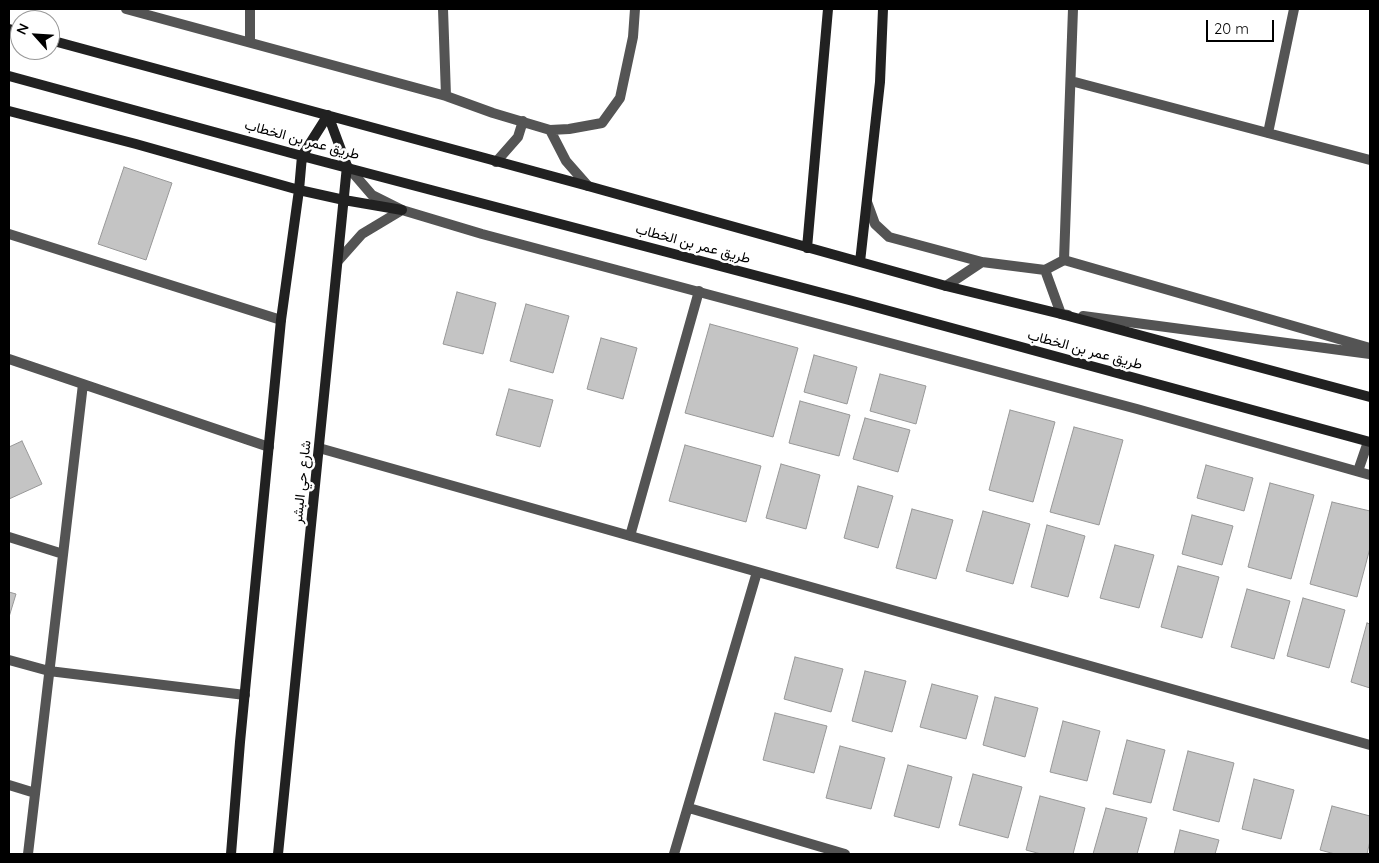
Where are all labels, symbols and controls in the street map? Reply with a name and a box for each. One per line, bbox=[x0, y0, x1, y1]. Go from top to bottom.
north arrow bbox=[10, 10, 60, 60]
scale bar bbox=[1209, 10, 1276, 42]
text: 20 m bbox=[1214, 19, 1249, 38]
text: N bbox=[12, 20, 33, 37]
street label: طريق عمر بن الخطاب bbox=[243, 117, 361, 163]
street label: طريق عمر بن الخطاب bbox=[634, 221, 752, 267]
street label: طريق عمر بن الخطاب bbox=[1026, 327, 1144, 373]
street label: شارع حي البشر bbox=[289, 440, 315, 524]

